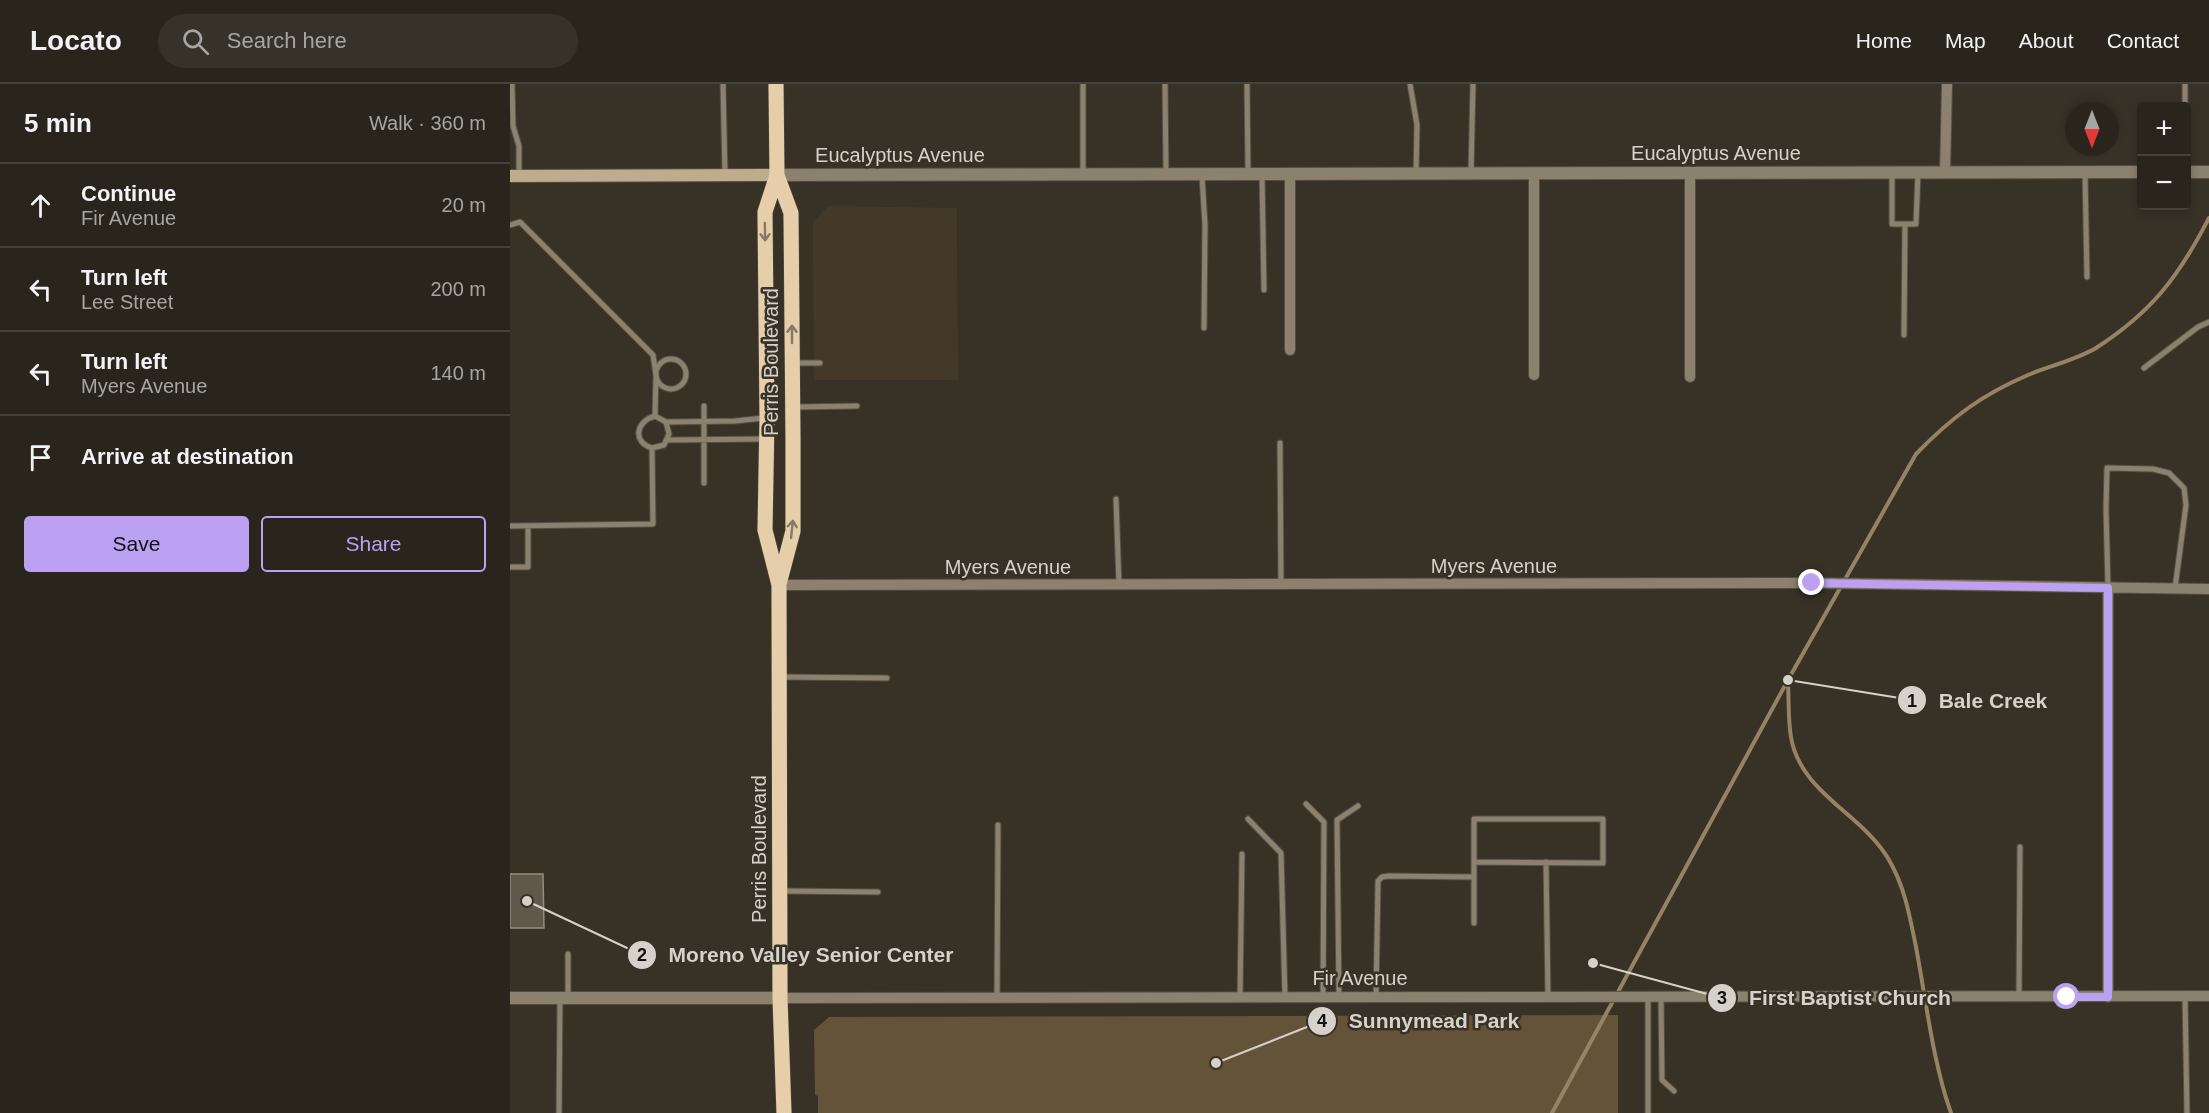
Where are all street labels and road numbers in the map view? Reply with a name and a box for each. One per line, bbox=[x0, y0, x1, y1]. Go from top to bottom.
street label: Eucalyptus Avenue bbox=[1631, 142, 1801, 164]
street label: Eucalyptus Avenue bbox=[815, 144, 985, 166]
street label: Perris Boulevard bbox=[760, 288, 782, 436]
street label: Myers Avenue bbox=[1431, 555, 1557, 577]
street label: Myers Avenue bbox=[945, 556, 1071, 578]
street label: Perris Boulevard bbox=[748, 775, 770, 923]
street label: Fir Avenue bbox=[1312, 967, 1408, 989]

